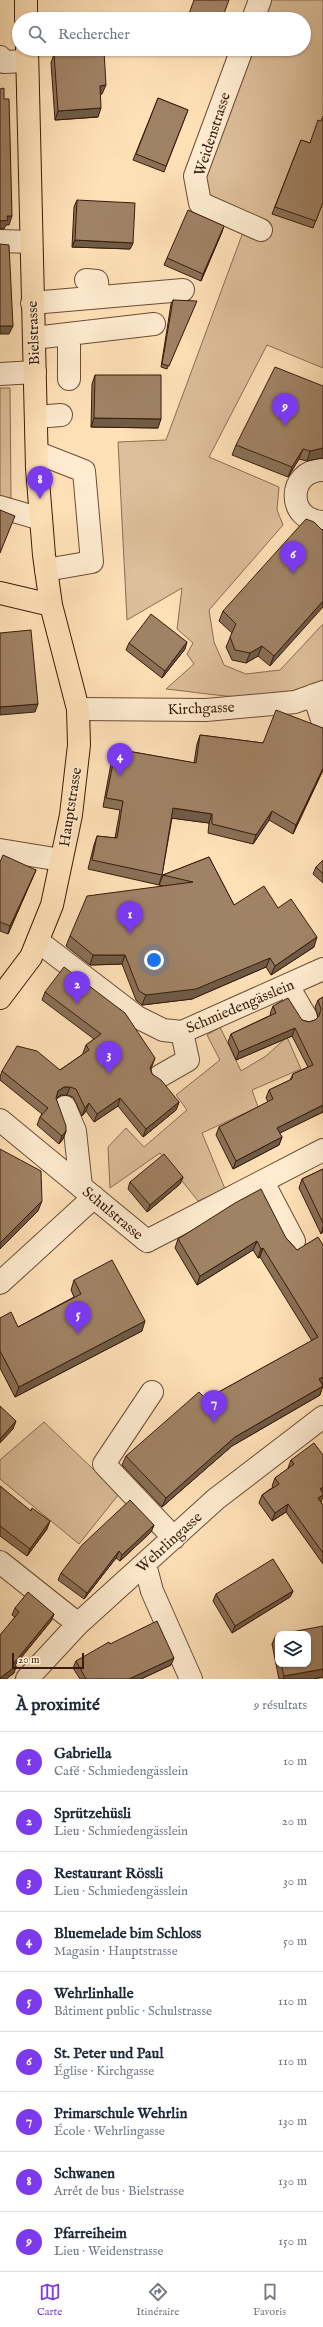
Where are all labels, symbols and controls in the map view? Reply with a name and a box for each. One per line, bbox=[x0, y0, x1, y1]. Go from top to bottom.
search box bbox=[12, 12, 311, 56]
icon: search bbox=[26, 23, 48, 45]
text: Rechercher bbox=[58, 25, 130, 44]
street label: Weidenstrasse bbox=[190, 90, 235, 179]
street label: Bielstrasse bbox=[23, 300, 44, 366]
pin: 9 bbox=[272, 393, 298, 426]
pin: 8 bbox=[27, 466, 53, 499]
pin: 6 bbox=[280, 541, 306, 574]
street label: Kirchgasse bbox=[167, 698, 235, 719]
pin: 4 bbox=[107, 743, 133, 776]
street label: Hauptstrasse bbox=[55, 766, 86, 848]
pin: 1 bbox=[117, 901, 143, 934]
your location bbox=[144, 950, 164, 970]
pin: 2 bbox=[64, 971, 90, 1004]
street label: Schmiedengässlein bbox=[183, 975, 297, 1038]
pin: 3 bbox=[96, 1041, 122, 1074]
street label: Schulstrasse bbox=[78, 1182, 147, 1244]
pin: 5 bbox=[65, 1301, 91, 1334]
pin: 7 bbox=[201, 1390, 227, 1423]
street label: Wehrlingasse bbox=[132, 1508, 206, 1577]
map controls bbox=[275, 1631, 311, 1667]
button: layers bbox=[275, 1631, 311, 1667]
scale bar bbox=[12, 1651, 84, 1670]
text: 20 m bbox=[18, 1653, 39, 1667]
text: À proximité bbox=[16, 1695, 100, 1716]
text: 9 résultats bbox=[254, 1697, 307, 1714]
text: Gabriella bbox=[54, 1744, 111, 1763]
text: 1 bbox=[27, 1753, 31, 1770]
text: 10 m bbox=[283, 1753, 307, 1770]
text: Café · Schmiedengässlein bbox=[54, 1763, 188, 1780]
text: Sprützehüsli bbox=[54, 1804, 131, 1823]
text: 2 bbox=[26, 1813, 32, 1830]
text: 20 m bbox=[282, 1813, 307, 1830]
text: Lieu · Schmiedengässlein bbox=[54, 1823, 188, 1840]
text: Restaurant Rössli bbox=[54, 1864, 163, 1883]
text: 3 bbox=[27, 1873, 31, 1890]
text: 30 m bbox=[283, 1873, 307, 1890]
text: Lieu · Schmiedengässlein bbox=[54, 1883, 188, 1900]
text: Bluemelade bim Schloss bbox=[54, 1924, 201, 1943]
text: 4 bbox=[26, 1933, 32, 1950]
text: 50 m bbox=[283, 1933, 307, 1950]
text: Magasin · Hauptstrasse bbox=[54, 1943, 178, 1960]
text: Wehrlinhalle bbox=[54, 1984, 134, 2003]
text: 5 bbox=[27, 1993, 31, 2010]
text: 110 m bbox=[278, 1993, 307, 2010]
text: Bâtiment public · Schulstrasse bbox=[54, 2003, 212, 2020]
text: St. Peter und Paul bbox=[54, 2044, 164, 2063]
text: 6 bbox=[26, 2053, 32, 2070]
text: 110 m bbox=[278, 2053, 307, 2070]
text: Église · Kirchgasse bbox=[54, 2063, 154, 2080]
text: Primarschule Wehrlin bbox=[54, 2104, 187, 2123]
text: 7 bbox=[26, 2113, 32, 2130]
text: 130 m bbox=[278, 2113, 307, 2130]
text: École · Wehrlingasse bbox=[54, 2123, 165, 2140]
text: Schwanen bbox=[54, 2164, 115, 2183]
text: 8 bbox=[26, 2173, 32, 2190]
text: 130 m bbox=[278, 2173, 307, 2190]
text: Arrêt de bus · Bielstrasse bbox=[54, 2183, 184, 2200]
text: Pfarreiheim bbox=[54, 2224, 127, 2243]
text: 9 bbox=[26, 2233, 32, 2250]
text: 150 m bbox=[278, 2233, 307, 2250]
text: Lieu · Weidenstrasse bbox=[54, 2243, 163, 2260]
tab: Carte bbox=[37, 2281, 62, 2319]
tab: Itinéraire bbox=[136, 2281, 179, 2319]
tab: Favoris bbox=[253, 2281, 286, 2319]

